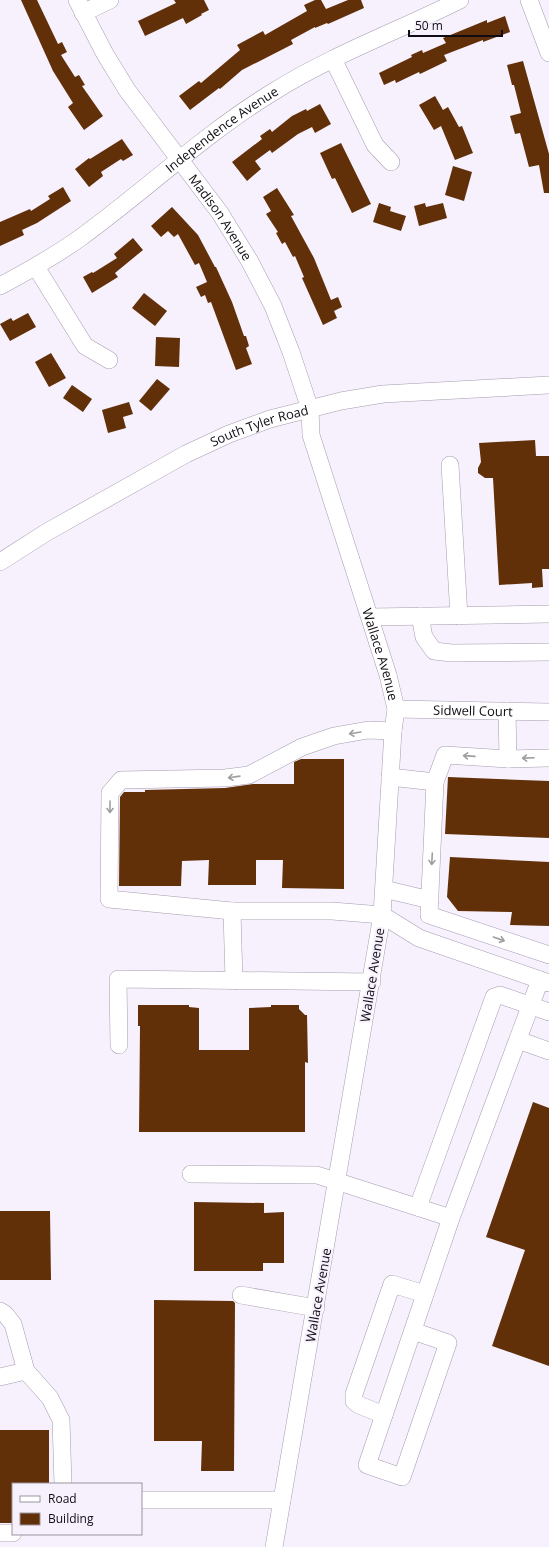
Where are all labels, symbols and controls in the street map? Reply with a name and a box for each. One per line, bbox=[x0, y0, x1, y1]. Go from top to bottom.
scale bar bbox=[409, 12, 502, 38]
text: 50 m bbox=[415, 17, 443, 34]
street label: Independence Avenue bbox=[161, 82, 281, 177]
street label: Madison Avenue bbox=[185, 170, 256, 264]
street label: South Tyler Road bbox=[207, 401, 310, 451]
street label: Wallace Avenue bbox=[358, 606, 403, 702]
street label: Sidwell Court bbox=[433, 701, 513, 720]
one-way arrow bbox=[348, 729, 361, 737]
one-way arrow bbox=[463, 753, 476, 760]
one-way arrow bbox=[522, 754, 535, 762]
one-way arrow bbox=[228, 773, 241, 781]
one-way arrow bbox=[106, 800, 114, 813]
one-way arrow bbox=[428, 852, 436, 865]
street label: Wallace Avenue bbox=[356, 927, 388, 1023]
one-way arrow bbox=[493, 935, 505, 943]
street label: Wallace Avenue bbox=[301, 1247, 335, 1343]
legend bbox=[12, 1483, 142, 1535]
text: Road bbox=[48, 1490, 77, 1507]
text: Building bbox=[48, 1510, 94, 1527]

